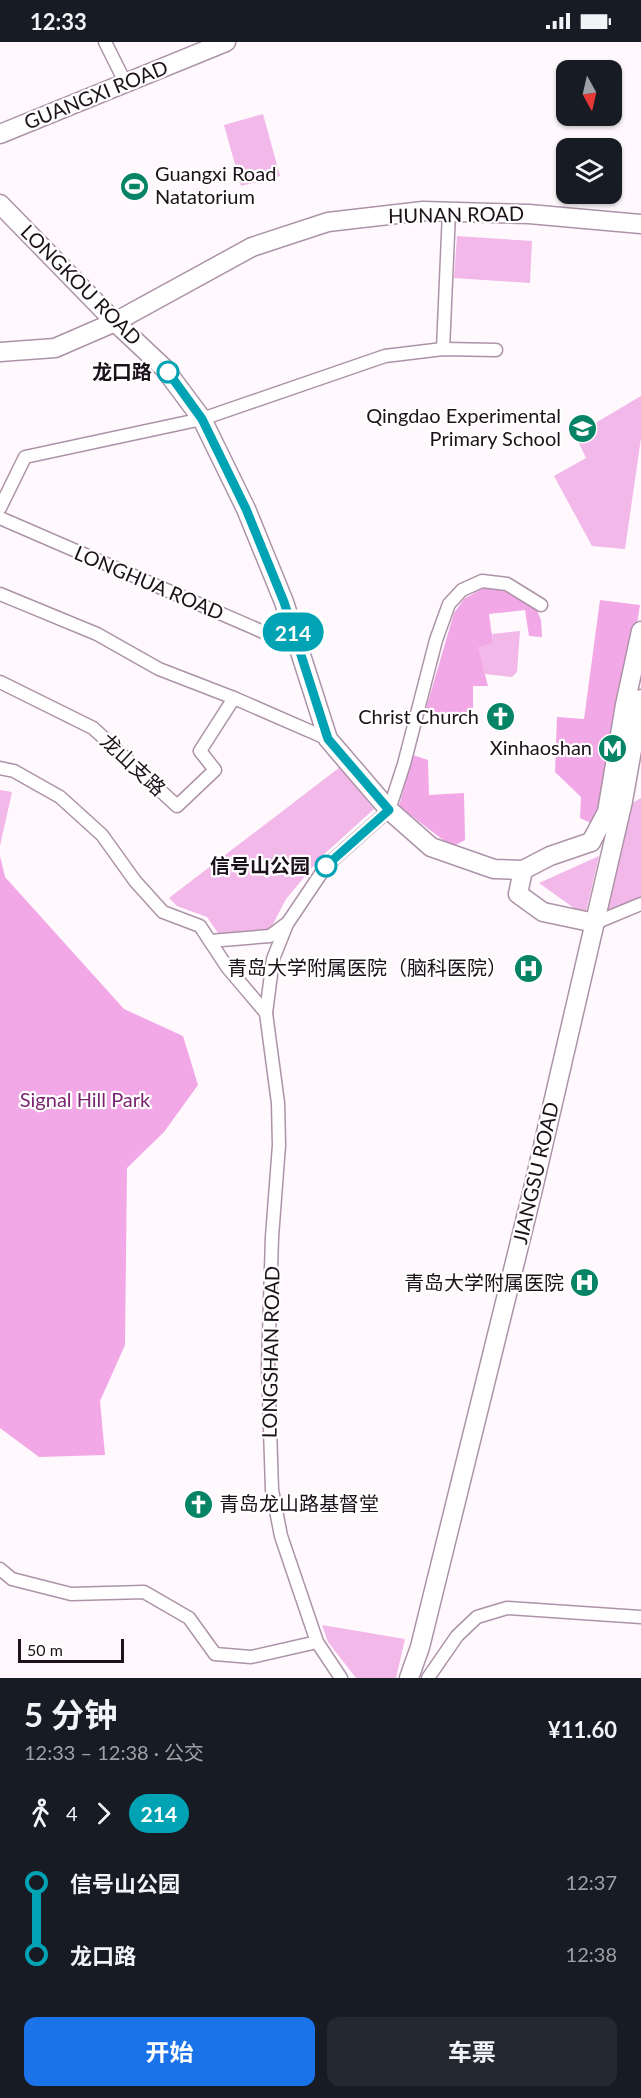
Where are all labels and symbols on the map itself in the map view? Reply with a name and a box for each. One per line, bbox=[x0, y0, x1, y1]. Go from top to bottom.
street label: GUANGXI ROAD bbox=[20, 54, 171, 134]
north arrow bbox=[556, 60, 622, 126]
place label: Guangxi Road Natatorium bbox=[155, 161, 276, 208]
sports icon: Guangxi Road Natatorium bbox=[118, 170, 150, 202]
street label: HUNAN ROAD bbox=[388, 201, 524, 227]
street label: LONGKOU ROAD bbox=[16, 219, 147, 350]
place label: 龙口路 bbox=[92, 359, 152, 383]
marker: 龙口路 bbox=[157, 361, 179, 383]
place label: Qingdao Experimental Primary School bbox=[366, 403, 561, 450]
school or university icon: Qingdao Experimental Primary School bbox=[566, 412, 598, 444]
street label: LONGHUA ROAD bbox=[71, 540, 228, 624]
line badge: 214 bbox=[258, 612, 328, 652]
church icon: Christ Church bbox=[484, 701, 516, 733]
place label: Christ Church bbox=[358, 704, 479, 728]
street label: 龙山支路 bbox=[96, 728, 171, 800]
metro station icon: Xinhaoshan bbox=[597, 732, 629, 764]
place label: Xinhaoshan bbox=[490, 735, 592, 759]
place label: 信号山公园 bbox=[210, 853, 310, 877]
marker: 信号山公园 bbox=[315, 855, 337, 877]
hospital icon: 青岛大学附属医院（脑科医院） bbox=[512, 952, 544, 984]
place label: 青岛大学附属医院（脑科医院） bbox=[227, 955, 507, 979]
park label: Signal Hill Park bbox=[20, 1087, 151, 1111]
street label: JIANGSU ROAD bbox=[507, 1099, 563, 1246]
street label: LONGSHAN ROAD bbox=[256, 1266, 284, 1438]
hospital icon: 青岛大学附属医院 bbox=[569, 1267, 601, 1299]
place label: 青岛大学附属医院 bbox=[404, 1270, 564, 1294]
church icon: 青岛龙山路基督堂 bbox=[182, 1488, 214, 1520]
place label: 青岛龙山路基督堂 bbox=[219, 1491, 379, 1515]
scale bar bbox=[18, 1636, 124, 1664]

